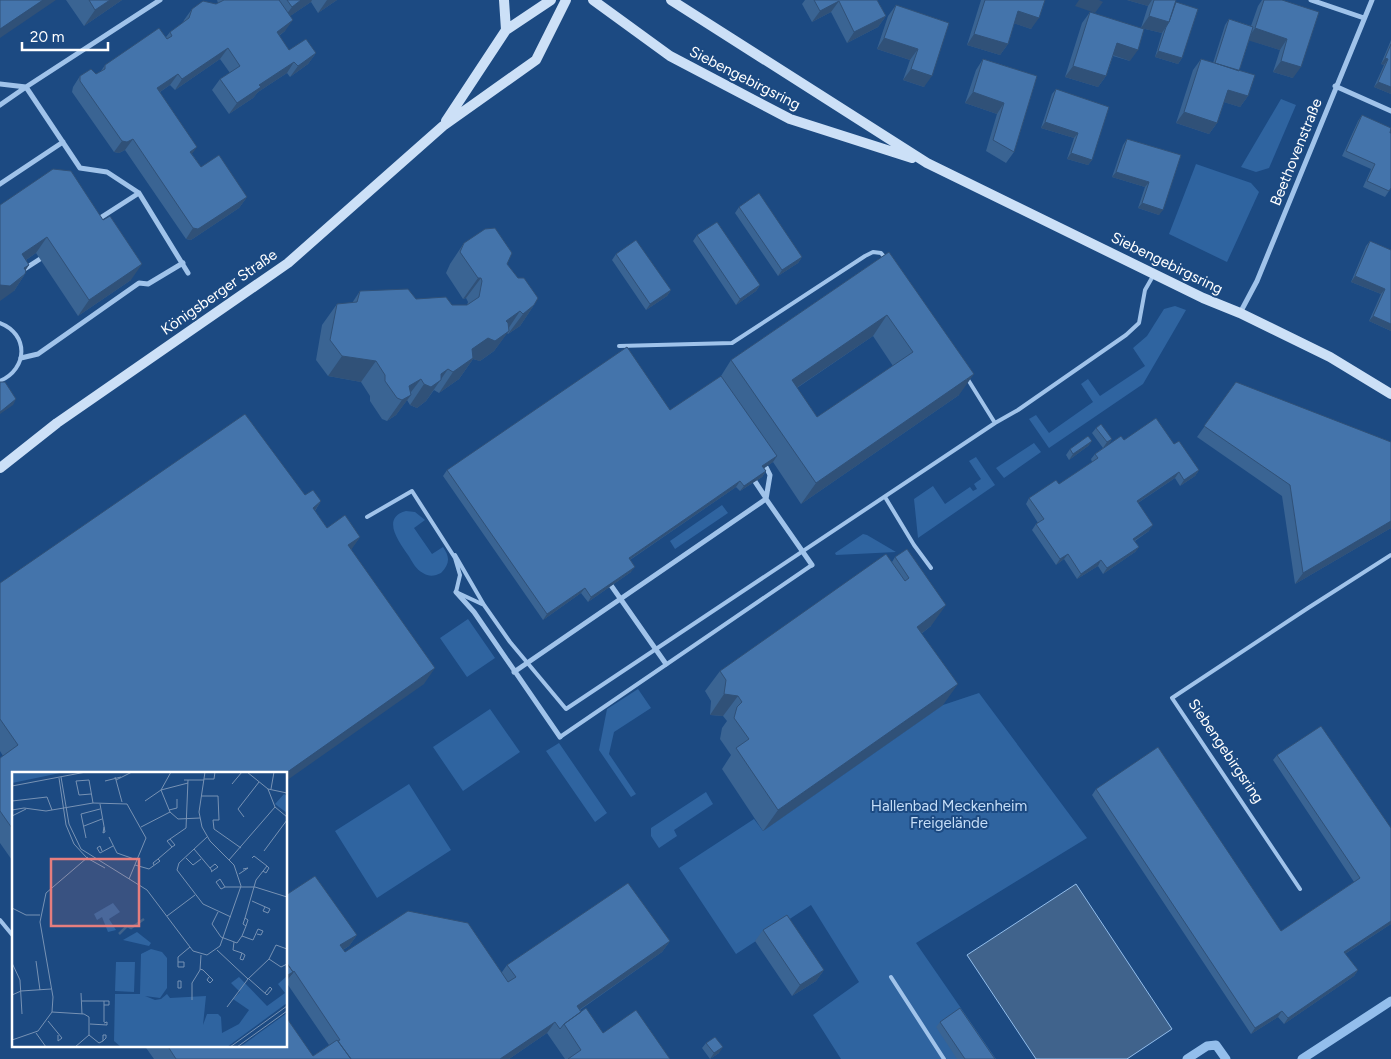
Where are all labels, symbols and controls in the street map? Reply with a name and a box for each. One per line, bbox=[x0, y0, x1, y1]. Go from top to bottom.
scale bar bbox=[22, 20, 109, 52]
text: 20 m bbox=[30, 28, 64, 46]
street label: Siebengebirgsring bbox=[687, 42, 803, 114]
street label: Beethovenstraße bbox=[1266, 96, 1326, 208]
street label: Siebengebirgsring bbox=[1108, 228, 1226, 298]
street label: Königsberger Straße bbox=[158, 245, 280, 339]
street label: Siebengebirgsring bbox=[1184, 695, 1268, 807]
inset map bbox=[12, 772, 288, 1046]
park label: Hallenbad Meckenheim Freigelände bbox=[871, 797, 1027, 832]

